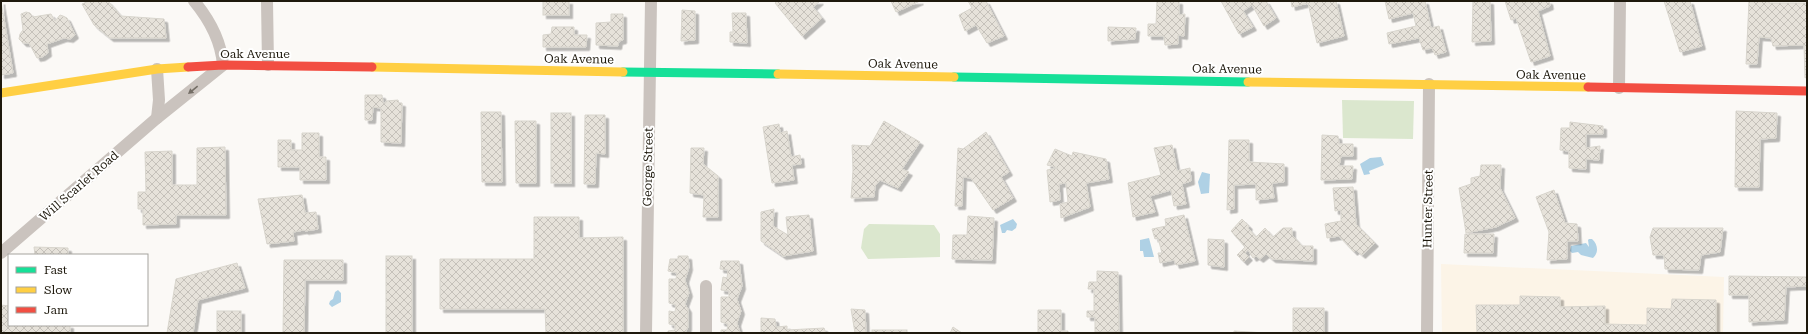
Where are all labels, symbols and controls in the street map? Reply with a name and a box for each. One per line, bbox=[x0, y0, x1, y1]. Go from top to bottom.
street label: Oak Avenue bbox=[220, 47, 290, 61]
street label: Oak Avenue bbox=[544, 51, 614, 67]
street label: Oak Avenue bbox=[868, 56, 938, 72]
street label: Oak Avenue bbox=[1192, 61, 1262, 77]
street label: Oak Avenue bbox=[1516, 67, 1586, 83]
one-way arrow bbox=[187, 85, 198, 94]
street label: George Street bbox=[640, 127, 656, 207]
street label: Will Scarlet Road bbox=[37, 148, 121, 224]
street label: Hunter Street bbox=[1420, 169, 1436, 248]
legend bbox=[8, 254, 148, 326]
text: Fast bbox=[44, 263, 68, 277]
text: Slow bbox=[44, 283, 72, 297]
text: Jam bbox=[44, 303, 68, 317]

